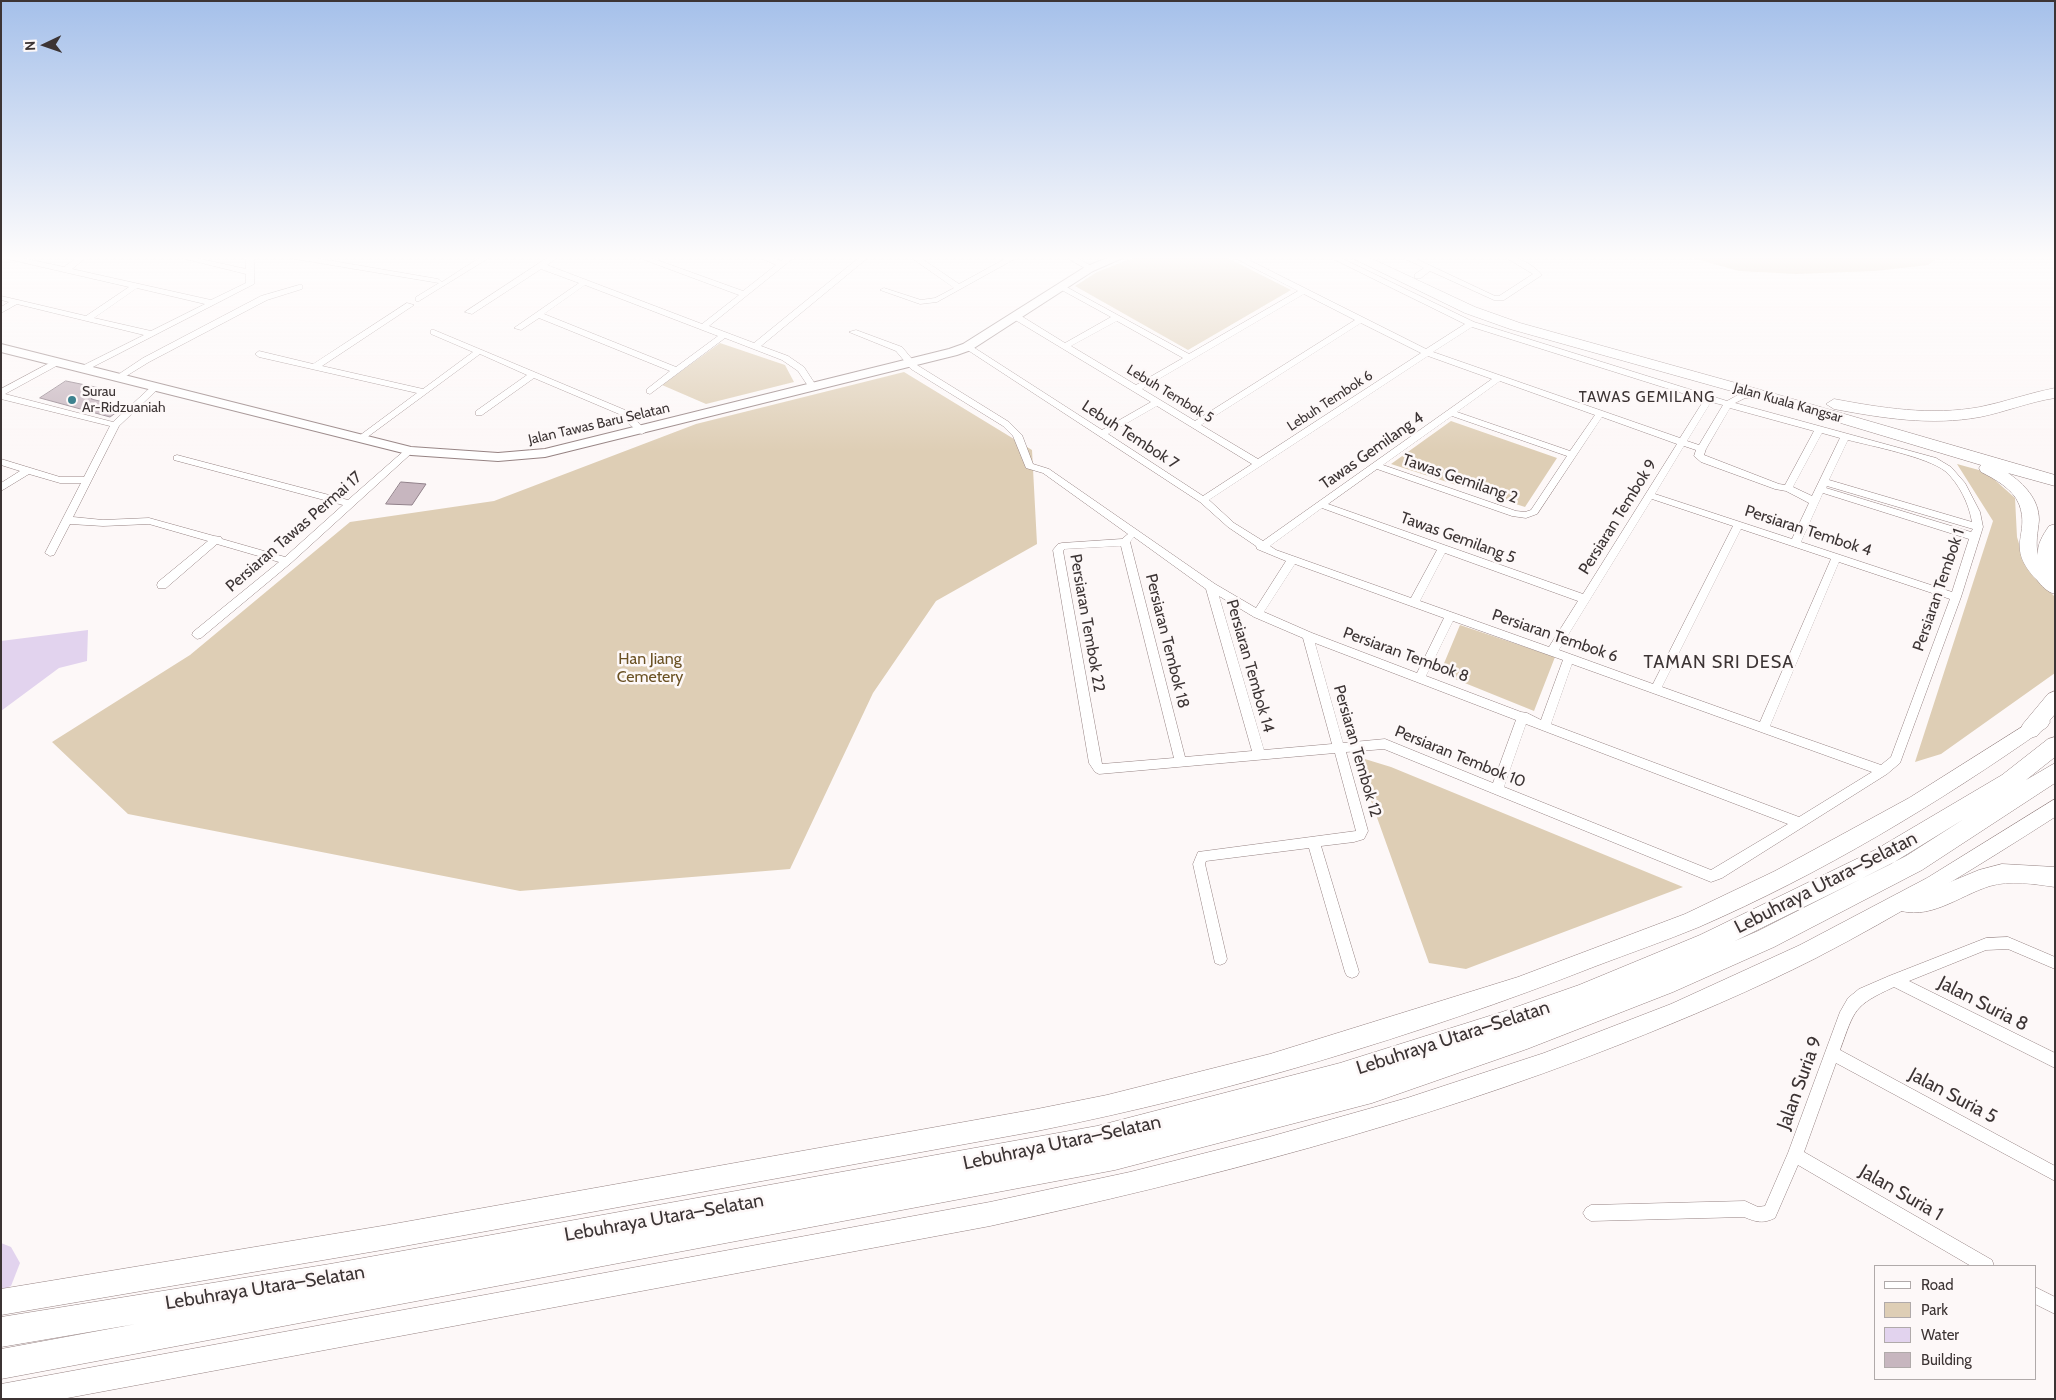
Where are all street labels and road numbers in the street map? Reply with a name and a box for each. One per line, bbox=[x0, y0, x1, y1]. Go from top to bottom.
street label: Lebuh Tembok 5 bbox=[1124, 362, 1216, 426]
street label: Lebuh Tembok 6 bbox=[1284, 367, 1376, 435]
street label: Jalan Kuala Kangsar bbox=[1732, 379, 1844, 427]
street label: Lebuh Tembok 7 bbox=[1078, 397, 1182, 473]
street label: Jalan Tawas Baru Selatan bbox=[527, 400, 671, 448]
street label: Tawas Gemilang 4 bbox=[1317, 408, 1427, 494]
street label: Tawas Gemilang 2 bbox=[1400, 450, 1520, 508]
street label: Persiaran Tembok 9 bbox=[1575, 456, 1661, 578]
street label: Persiaran Tawas Permai 17 bbox=[222, 468, 366, 596]
street label: Persiaran Tembok 4 bbox=[1742, 501, 1874, 561]
street label: Tawas Gemilang 5 bbox=[1398, 508, 1518, 568]
street label: Persiaran Tembok 1 bbox=[1909, 526, 1969, 654]
street label: Persiaran Tembok 22 bbox=[1065, 553, 1109, 693]
street label: Persiaran Tembok 18 bbox=[1141, 572, 1193, 710]
street label: Persiaran Tembok 14 bbox=[1222, 597, 1278, 735]
street label: Persiaran Tembok 6 bbox=[1489, 605, 1621, 667]
street label: Persiaran Tembok 8 bbox=[1340, 623, 1472, 687]
street label: Persiaran Tembok 12 bbox=[1329, 683, 1385, 819]
street label: Persiaran Tembok 10 bbox=[1392, 722, 1528, 792]
street label: Lebuhraya Utara–Selatan bbox=[1731, 827, 1921, 939]
street label: Jalan Suria 8 bbox=[1934, 972, 2032, 1036]
street label: Lebuhraya Utara–Selatan bbox=[1353, 996, 1553, 1080]
street label: Jalan Suria 9 bbox=[1773, 1033, 1827, 1133]
street label: Jalan Suria 5 bbox=[1905, 1063, 2001, 1129]
street label: Lebuhraya Utara–Selatan bbox=[961, 1111, 1163, 1175]
street label: Jalan Suria 1 bbox=[1855, 1160, 1947, 1226]
street label: Lebuhraya Utara–Selatan bbox=[563, 1189, 765, 1247]
street label: Lebuhraya Utara–Selatan bbox=[163, 1261, 367, 1315]

